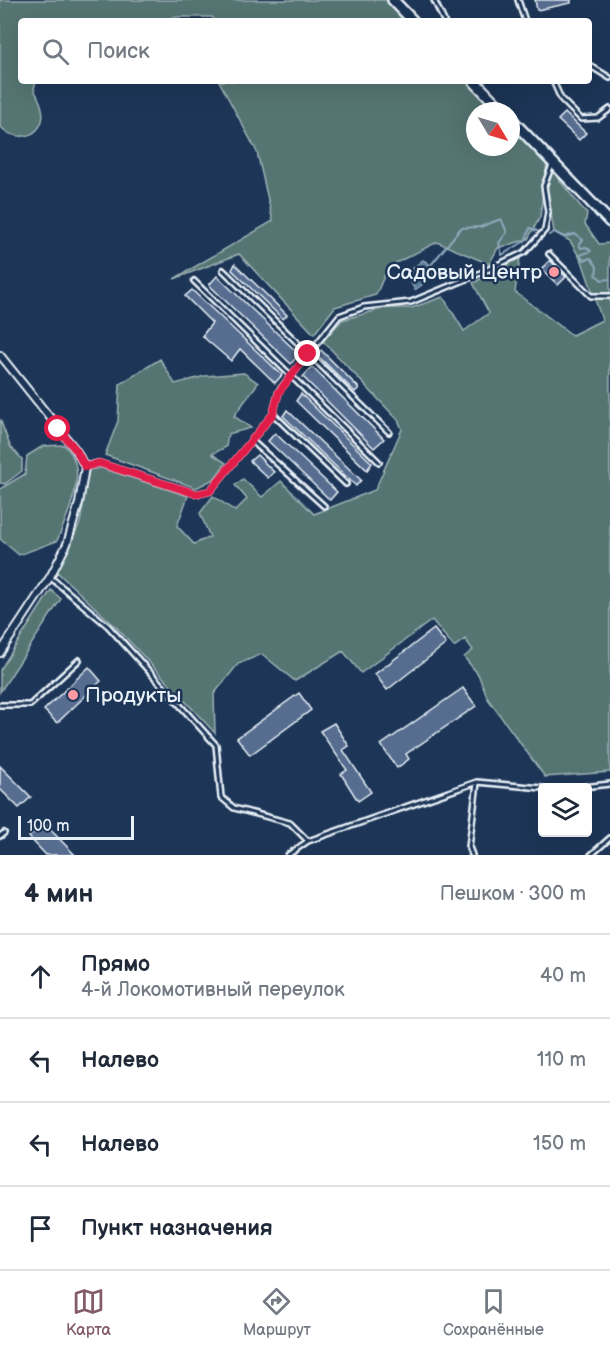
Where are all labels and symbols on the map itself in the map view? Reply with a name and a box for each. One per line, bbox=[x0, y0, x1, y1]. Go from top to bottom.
north arrow bbox=[466, 102, 520, 156]
place label: Садовый Центр bbox=[387, 260, 542, 285]
marker: Садовый Центр bbox=[547, 265, 561, 279]
route end bbox=[294, 340, 320, 366]
route start bbox=[44, 415, 70, 441]
place label: Продукты bbox=[85, 683, 181, 708]
marker: Продукты bbox=[66, 688, 80, 702]
scale bar bbox=[18, 813, 134, 840]

